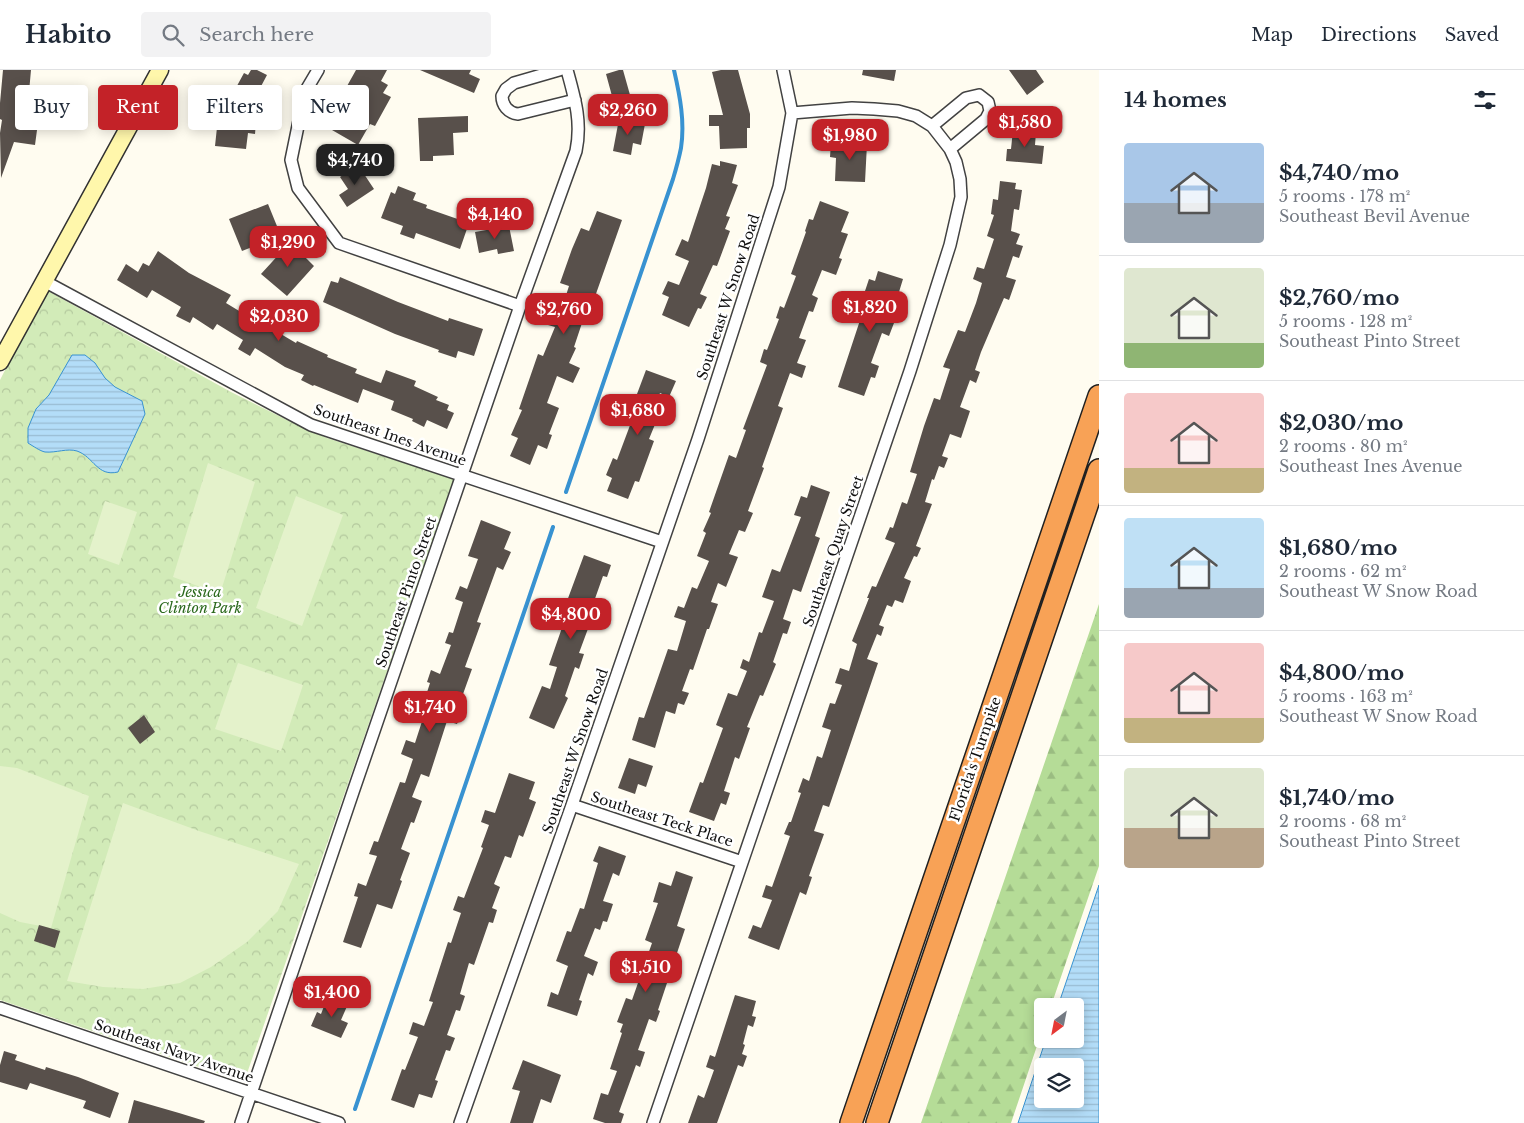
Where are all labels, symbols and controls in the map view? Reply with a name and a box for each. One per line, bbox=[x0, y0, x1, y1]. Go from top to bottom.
search box bbox=[141, 12, 491, 57]
text: Habito bbox=[25, 20, 111, 49]
icon: search bbox=[159, 21, 187, 49]
text: Search here bbox=[199, 23, 314, 46]
text: Map bbox=[1251, 24, 1293, 46]
text: Directions bbox=[1321, 24, 1417, 46]
text: Saved bbox=[1445, 24, 1499, 46]
chip: Buy bbox=[15, 85, 88, 130]
chip: Rent bbox=[98, 85, 178, 130]
chip: Filters bbox=[188, 85, 282, 130]
chip: New bbox=[292, 85, 369, 130]
icon: filters bbox=[1471, 86, 1499, 114]
text: 14 homes bbox=[1124, 87, 1227, 113]
pin: $2,260 bbox=[587, 93, 669, 136]
text: $2,260 bbox=[599, 100, 657, 120]
pin: $1,580 bbox=[984, 106, 1066, 148]
text: $1,580 bbox=[998, 112, 1052, 132]
pin: $1,980 bbox=[809, 118, 891, 161]
text: $1,980 bbox=[823, 125, 877, 145]
pin: $4,740 bbox=[314, 144, 396, 186]
text: $4,740 bbox=[327, 150, 383, 170]
text: $4,740/mo bbox=[1279, 160, 1399, 186]
icon: home bbox=[1164, 163, 1224, 223]
text: 5 rooms · 178 m² bbox=[1279, 186, 1410, 206]
pin: $4,140 bbox=[454, 198, 536, 240]
text: $4,140 bbox=[468, 204, 522, 224]
text: Southeast Bevil Avenue bbox=[1279, 206, 1470, 226]
street label: Southeast W Snow Road bbox=[693, 211, 764, 382]
pin: $1,290 bbox=[247, 226, 329, 268]
text: $1,290 bbox=[261, 232, 315, 252]
text: $2,760/mo bbox=[1279, 285, 1399, 311]
icon: home bbox=[1164, 288, 1224, 348]
pin: $1,820 bbox=[829, 290, 911, 333]
pin: $2,760 bbox=[523, 292, 605, 335]
text: $1,820 bbox=[843, 297, 897, 317]
text: $2,760 bbox=[536, 299, 592, 319]
pin: $2,030 bbox=[238, 300, 320, 342]
text: $2,030 bbox=[250, 306, 308, 326]
text: 5 rooms · 128 m² bbox=[1279, 311, 1412, 331]
text: Southeast Pinto Street bbox=[1279, 331, 1460, 351]
pin: $1,680 bbox=[597, 394, 679, 436]
street label: Southeast Ines Avenue bbox=[311, 400, 469, 470]
text: $1,680 bbox=[611, 400, 665, 420]
text: $2,030/mo bbox=[1279, 410, 1403, 436]
icon: home bbox=[1164, 413, 1224, 473]
text: 2 rooms · 80 m² bbox=[1279, 436, 1407, 456]
text: Southeast Ines Avenue bbox=[1279, 456, 1462, 476]
street label: Southeast Quay Street bbox=[799, 472, 868, 629]
street label: Southeast Pinto Street bbox=[372, 513, 441, 670]
text: $1,680/mo bbox=[1279, 535, 1397, 561]
icon: home bbox=[1164, 538, 1224, 598]
text: 2 rooms · 62 m² bbox=[1279, 561, 1406, 581]
text: Southeast W Snow Road bbox=[1279, 581, 1477, 601]
park label: Jessica Clinton Park bbox=[158, 583, 242, 617]
pin: $4,800 bbox=[530, 598, 612, 640]
text: $4,800 bbox=[541, 604, 601, 624]
text: $4,800/mo bbox=[1279, 660, 1404, 686]
icon: home bbox=[1164, 663, 1224, 723]
street label: Southeast W Snow Road bbox=[538, 665, 612, 836]
text: 5 rooms · 163 m² bbox=[1279, 686, 1413, 706]
pin: $1,740 bbox=[389, 690, 471, 733]
street label: Florida's Turnpike bbox=[945, 694, 1005, 824]
text: $1,740 bbox=[404, 697, 456, 717]
text: Southeast W Snow Road bbox=[1279, 706, 1477, 726]
text: $1,740/mo bbox=[1279, 785, 1394, 811]
street label: Southeast Teck Place bbox=[589, 787, 735, 851]
icon: home bbox=[1164, 788, 1224, 848]
text: 2 rooms · 68 m² bbox=[1279, 811, 1406, 831]
text: Southeast Pinto Street bbox=[1279, 831, 1460, 851]
pin: $1,510 bbox=[605, 950, 687, 993]
text: $1,510 bbox=[621, 957, 671, 977]
pin: $1,400 bbox=[291, 976, 373, 1018]
text: $1,400 bbox=[304, 982, 360, 1002]
north arrow bbox=[1034, 998, 1084, 1048]
map controls bbox=[1034, 998, 1084, 1108]
street label: Southeast Navy Avenue bbox=[92, 1015, 256, 1087]
button: layers bbox=[1034, 1058, 1084, 1108]

